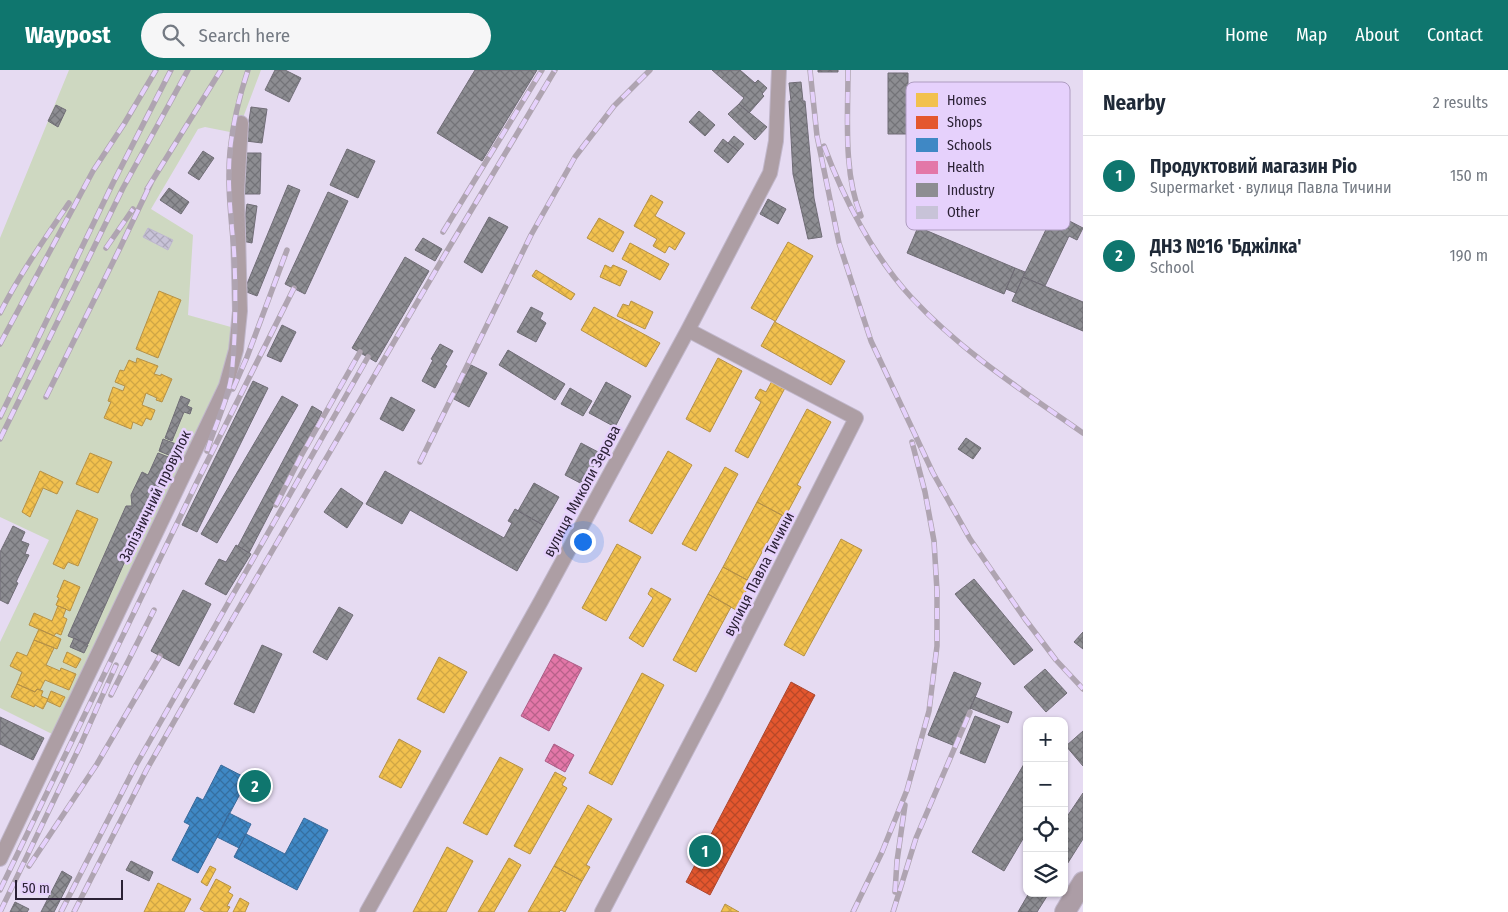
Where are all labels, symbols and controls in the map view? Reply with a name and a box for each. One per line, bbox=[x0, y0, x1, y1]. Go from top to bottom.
search box bbox=[141, 13, 491, 58]
text: Waypost bbox=[25, 21, 111, 49]
icon: search bbox=[159, 21, 187, 49]
text: Search here bbox=[199, 24, 290, 47]
text: Home bbox=[1225, 24, 1268, 46]
text: Map bbox=[1296, 24, 1327, 46]
text: About bbox=[1355, 24, 1399, 46]
text: Contact bbox=[1427, 24, 1483, 46]
legend bbox=[906, 82, 1070, 230]
text: Nearby bbox=[1103, 90, 1165, 116]
text: Homes bbox=[947, 92, 987, 109]
text: 2 results bbox=[1433, 93, 1488, 112]
text: Shops bbox=[947, 114, 982, 131]
text: Schools bbox=[947, 137, 992, 154]
text: Продуктовий магазин Ріо bbox=[1150, 155, 1357, 178]
text: Health bbox=[947, 159, 985, 176]
text: 1 bbox=[1116, 166, 1122, 185]
text: 150 m bbox=[1450, 166, 1488, 185]
text: Supermarket · вулиця Павла Тичини bbox=[1150, 178, 1392, 197]
text: Industry bbox=[947, 182, 995, 199]
text: Other bbox=[947, 204, 980, 221]
text: ДНЗ №16 'Бджілка' bbox=[1150, 235, 1302, 258]
text: 2 bbox=[1115, 246, 1123, 265]
text: 190 m bbox=[1450, 246, 1488, 265]
text: School bbox=[1150, 258, 1194, 277]
street label: вулиця Миколи Зерова bbox=[540, 422, 624, 560]
street label: Залізничний провулок bbox=[115, 427, 195, 565]
street label: вулиця Павла Тичини bbox=[720, 509, 798, 639]
your location bbox=[570, 529, 596, 555]
map controls bbox=[1023, 717, 1068, 897]
button: + bbox=[1023, 717, 1068, 762]
button: − bbox=[1023, 762, 1068, 807]
pin: 2 bbox=[239, 767, 271, 805]
button: locate bbox=[1023, 807, 1068, 852]
pin: 1 bbox=[689, 832, 721, 870]
button: layers bbox=[1023, 852, 1068, 897]
scale bar bbox=[15, 877, 122, 900]
text: 50 m bbox=[22, 880, 50, 897]

